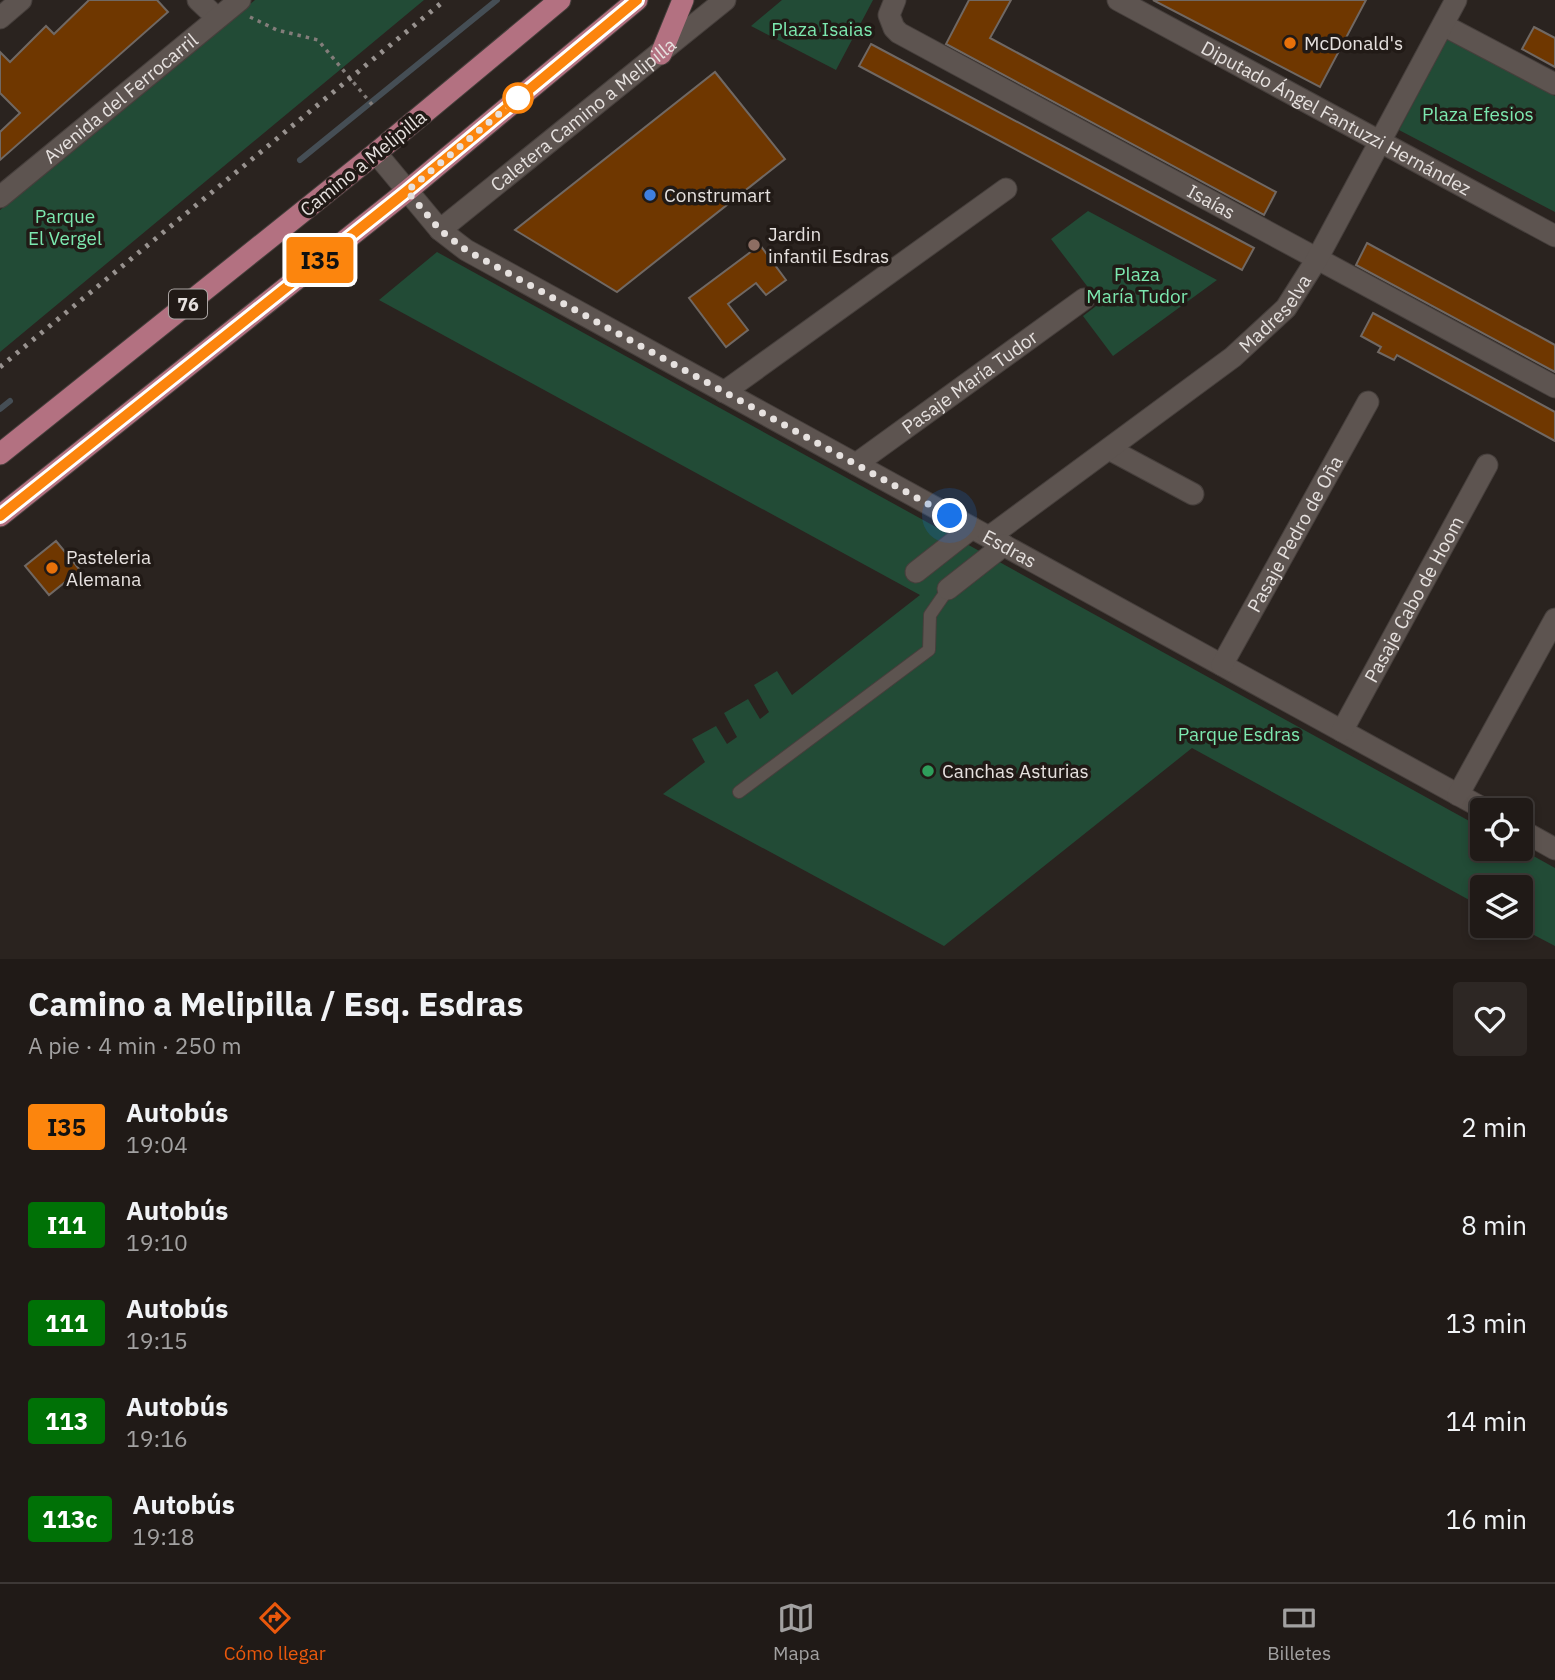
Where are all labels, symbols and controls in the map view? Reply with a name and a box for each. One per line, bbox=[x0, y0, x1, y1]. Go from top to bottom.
park label: Plaza Isaias bbox=[771, 17, 873, 41]
street label: Avenida del Ferrocarril bbox=[39, 28, 203, 168]
place label: McDonald's bbox=[1304, 31, 1403, 55]
street label: Caletera Camino a Melipilla bbox=[485, 32, 681, 197]
street label: Diputado Ángel Fantuzzi Hernández bbox=[1197, 35, 1476, 201]
marker: McDonald's bbox=[1282, 35, 1298, 51]
unlabelled marker bbox=[503, 83, 533, 113]
park label: Plaza Efesios bbox=[1422, 102, 1534, 126]
street label: Camino a Melipilla bbox=[295, 105, 431, 221]
street label: Isaías bbox=[1183, 179, 1240, 224]
place label: Construmart bbox=[664, 183, 771, 207]
marker: Construmart bbox=[642, 187, 658, 203]
park label: Parque El Vergel bbox=[28, 204, 102, 250]
place label: Jardin infantil Esdras bbox=[768, 222, 889, 268]
line badge: I35 bbox=[280, 237, 360, 283]
marker: Jardin infantil Esdras bbox=[746, 237, 762, 253]
text: I35 bbox=[300, 244, 340, 276]
park label: Plaza María Tudor bbox=[1086, 262, 1188, 308]
street label: Madreselva bbox=[1234, 270, 1316, 358]
road number: 76 bbox=[169, 290, 207, 318]
street label: Pasaje María Tudor bbox=[897, 325, 1042, 439]
street label: Pasaje Pedro de Oña bbox=[1242, 451, 1348, 616]
your location bbox=[932, 498, 967, 533]
street label: Pasaje Cabo de Hoom bbox=[1359, 512, 1469, 687]
street label: Esdras bbox=[979, 524, 1041, 573]
place label: Pasteleria Alemana bbox=[66, 545, 151, 591]
marker: Pasteleria Alemana bbox=[44, 560, 60, 576]
park label: Parque Esdras bbox=[1178, 722, 1300, 746]
place label: Canchas Asturias bbox=[942, 759, 1089, 783]
marker: Canchas Asturias bbox=[920, 763, 936, 779]
map controls bbox=[1470, 798, 1533, 938]
button: locate bbox=[1470, 798, 1533, 861]
button: layers bbox=[1470, 875, 1533, 938]
text: Camino a Melipilla / Esq. Esdras bbox=[28, 982, 523, 1025]
button: heart bbox=[1453, 982, 1527, 1056]
text: A pie · 4 min · 250 m bbox=[28, 1030, 242, 1060]
text: Autobús bbox=[126, 1095, 228, 1129]
text: 2 min bbox=[1461, 1110, 1527, 1144]
text: I35 bbox=[47, 1111, 86, 1143]
text: 19:04 bbox=[126, 1129, 188, 1159]
text: Autobús bbox=[126, 1193, 228, 1227]
text: 8 min bbox=[1461, 1208, 1527, 1242]
text: I11 bbox=[47, 1209, 86, 1241]
text: 19:10 bbox=[126, 1227, 188, 1257]
text: Autobús bbox=[126, 1291, 228, 1325]
text: 13 min bbox=[1446, 1306, 1527, 1340]
text: 111 bbox=[45, 1307, 88, 1339]
text: 19:15 bbox=[126, 1325, 188, 1355]
text: Autobús bbox=[126, 1389, 228, 1423]
text: 14 min bbox=[1446, 1404, 1527, 1438]
text: 113 bbox=[45, 1405, 88, 1437]
text: 19:16 bbox=[126, 1423, 188, 1453]
text: Autobús bbox=[133, 1487, 235, 1521]
text: 16 min bbox=[1446, 1502, 1527, 1536]
text: 113c bbox=[42, 1503, 98, 1535]
text: 19:18 bbox=[133, 1521, 195, 1551]
tab: Cómo llegar bbox=[224, 1599, 326, 1665]
tab: Mapa bbox=[773, 1599, 820, 1665]
tab: Billetes bbox=[1267, 1599, 1331, 1665]

